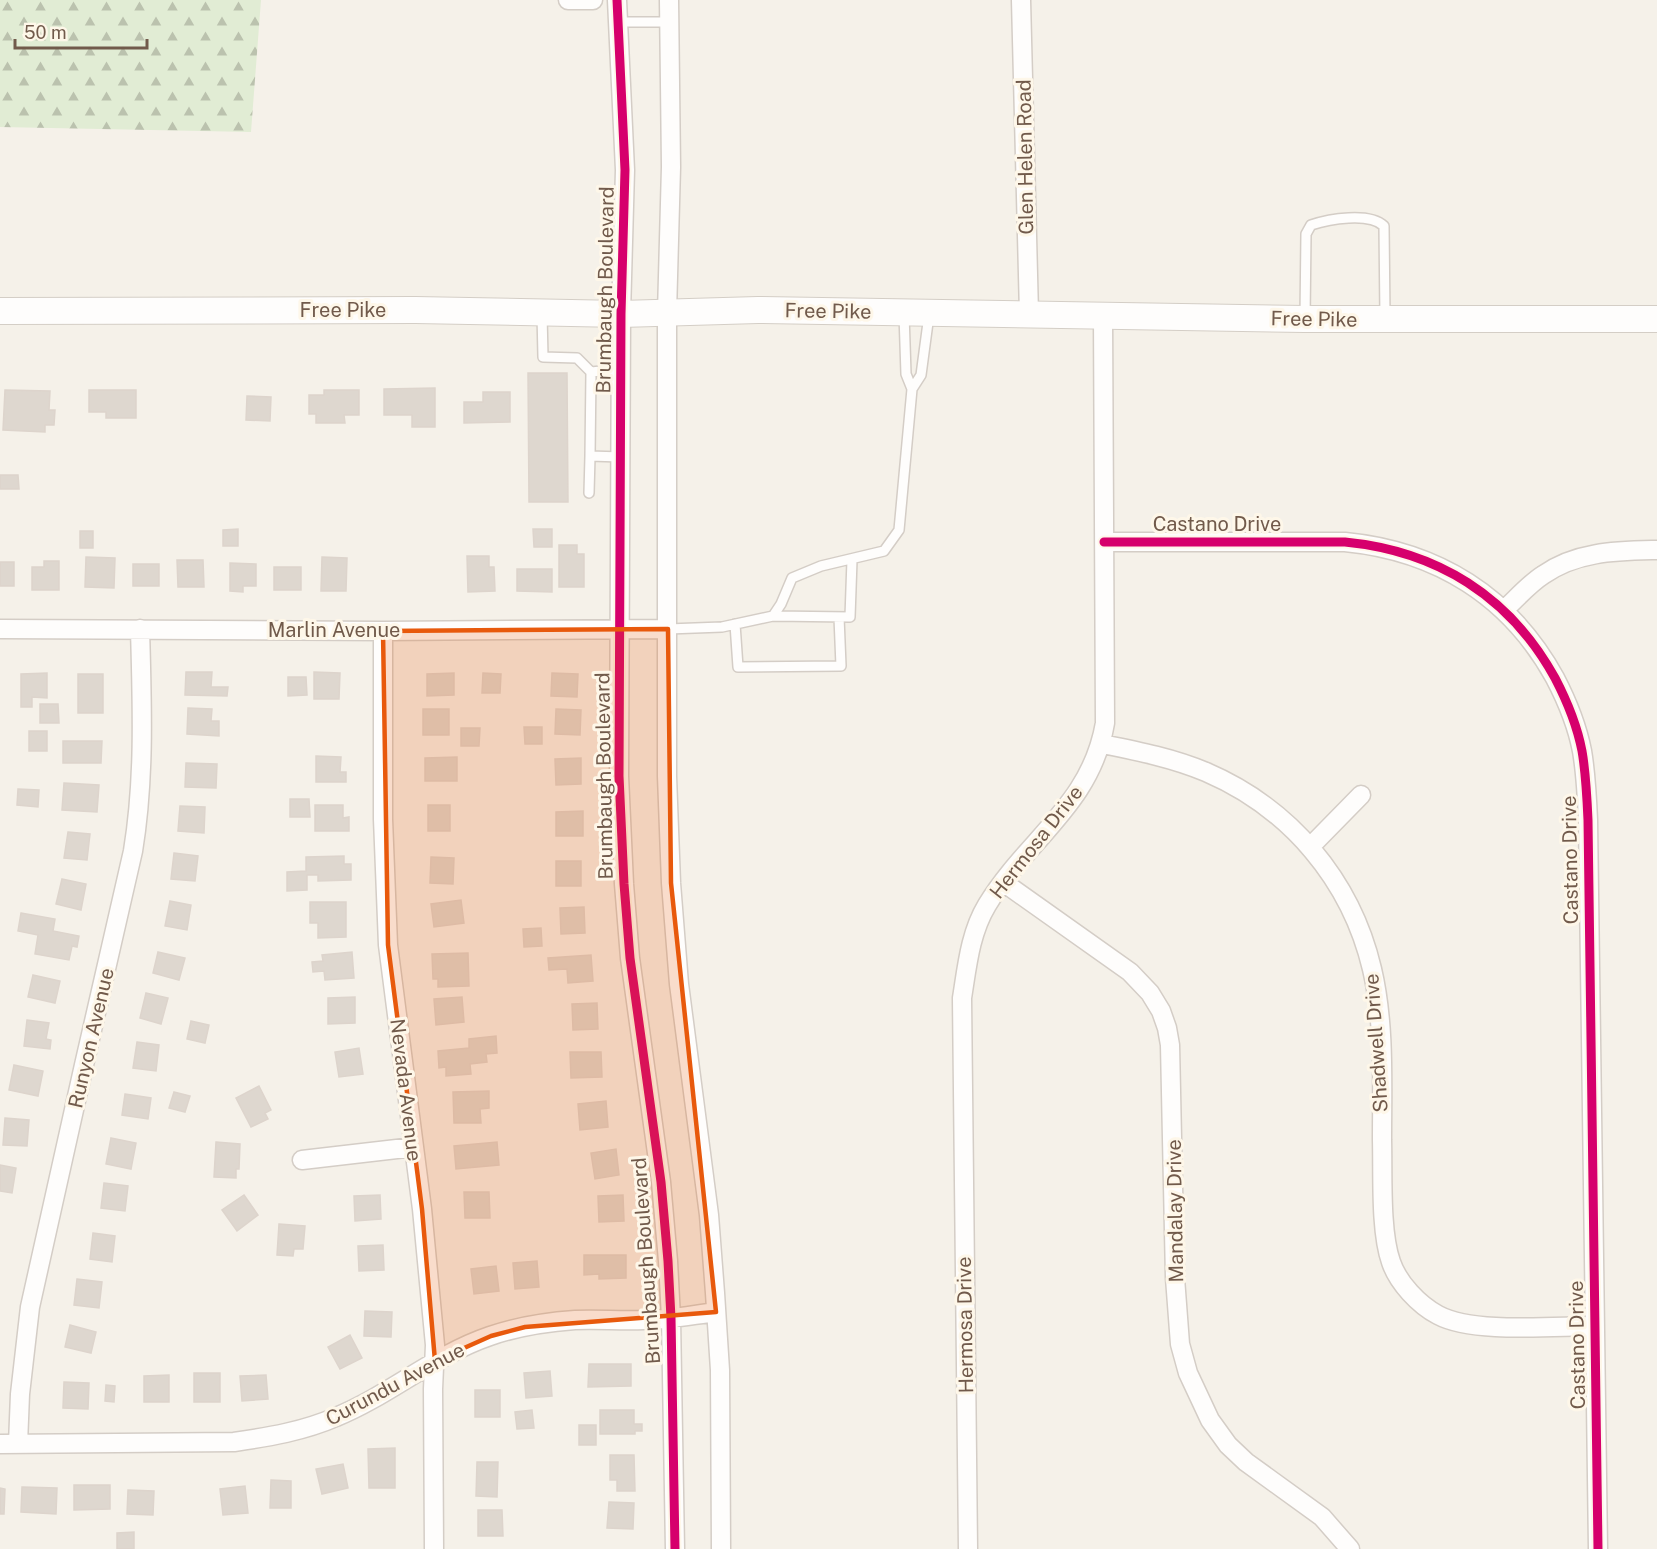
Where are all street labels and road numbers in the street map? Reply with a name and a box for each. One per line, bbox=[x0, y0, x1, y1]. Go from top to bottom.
street label: Glen Helen Road bbox=[1012, 79, 1038, 235]
street label: Brumbaugh Boulevard bbox=[591, 186, 619, 394]
street label: Free Pike bbox=[300, 298, 386, 322]
street label: Free Pike bbox=[784, 298, 872, 324]
street label: Free Pike bbox=[1270, 306, 1358, 332]
street label: Castano Drive bbox=[1153, 512, 1281, 536]
street label: Marlin Avenue bbox=[268, 618, 400, 642]
street label: Brumbaugh Boulevard bbox=[590, 672, 618, 880]
street label: Hermosa Drive bbox=[984, 781, 1088, 903]
street label: Castano Drive bbox=[1557, 795, 1583, 925]
street label: Runyon Avenue bbox=[63, 966, 119, 1110]
street label: Shadwell Drive bbox=[1359, 973, 1393, 1113]
street label: Nevada Avenue bbox=[385, 1017, 427, 1163]
street label: Mandalay Drive bbox=[1162, 1139, 1188, 1283]
street label: Brumbaugh Boulevard bbox=[627, 1157, 665, 1365]
street label: Hermosa Drive bbox=[952, 1256, 978, 1394]
street label: Castano Drive bbox=[1564, 1280, 1590, 1410]
street label: Curundu Avenue bbox=[322, 1337, 468, 1431]

